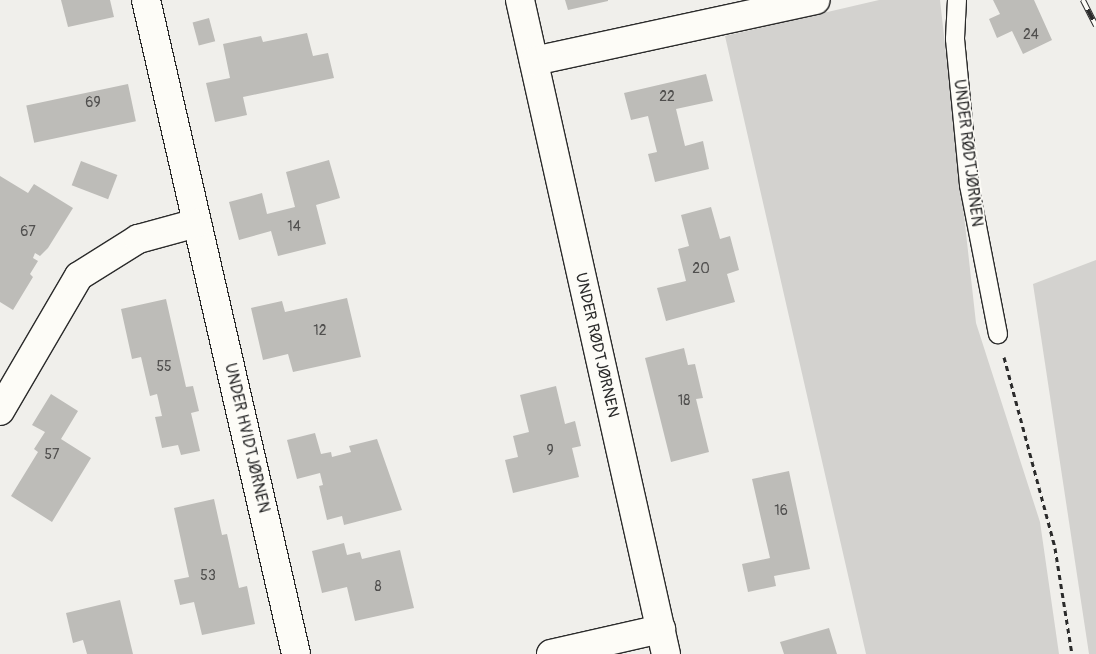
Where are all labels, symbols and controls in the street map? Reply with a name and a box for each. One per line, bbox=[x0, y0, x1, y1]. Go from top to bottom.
house number: 24 bbox=[1023, 27, 1039, 43]
street label: UNDER RØDTJØRNEN bbox=[949, 78, 987, 228]
house number: 22 bbox=[659, 89, 675, 105]
house number: 69 bbox=[85, 95, 101, 111]
house number: 14 bbox=[287, 219, 301, 235]
house number: 67 bbox=[20, 224, 36, 240]
house number: 20 bbox=[692, 261, 710, 277]
street label: UNDER RØDTJØRNEN bbox=[571, 271, 623, 419]
house number: 12 bbox=[313, 323, 327, 339]
house number: 55 bbox=[156, 359, 172, 375]
street label: UNDER HVIDTJØRNEN bbox=[220, 361, 274, 515]
house number: 18 bbox=[678, 393, 690, 409]
house number: 9 bbox=[546, 443, 554, 459]
house number: 57 bbox=[45, 447, 59, 463]
house number: 16 bbox=[774, 503, 788, 519]
house number: 53 bbox=[200, 568, 216, 584]
house number: 8 bbox=[374, 579, 382, 595]

